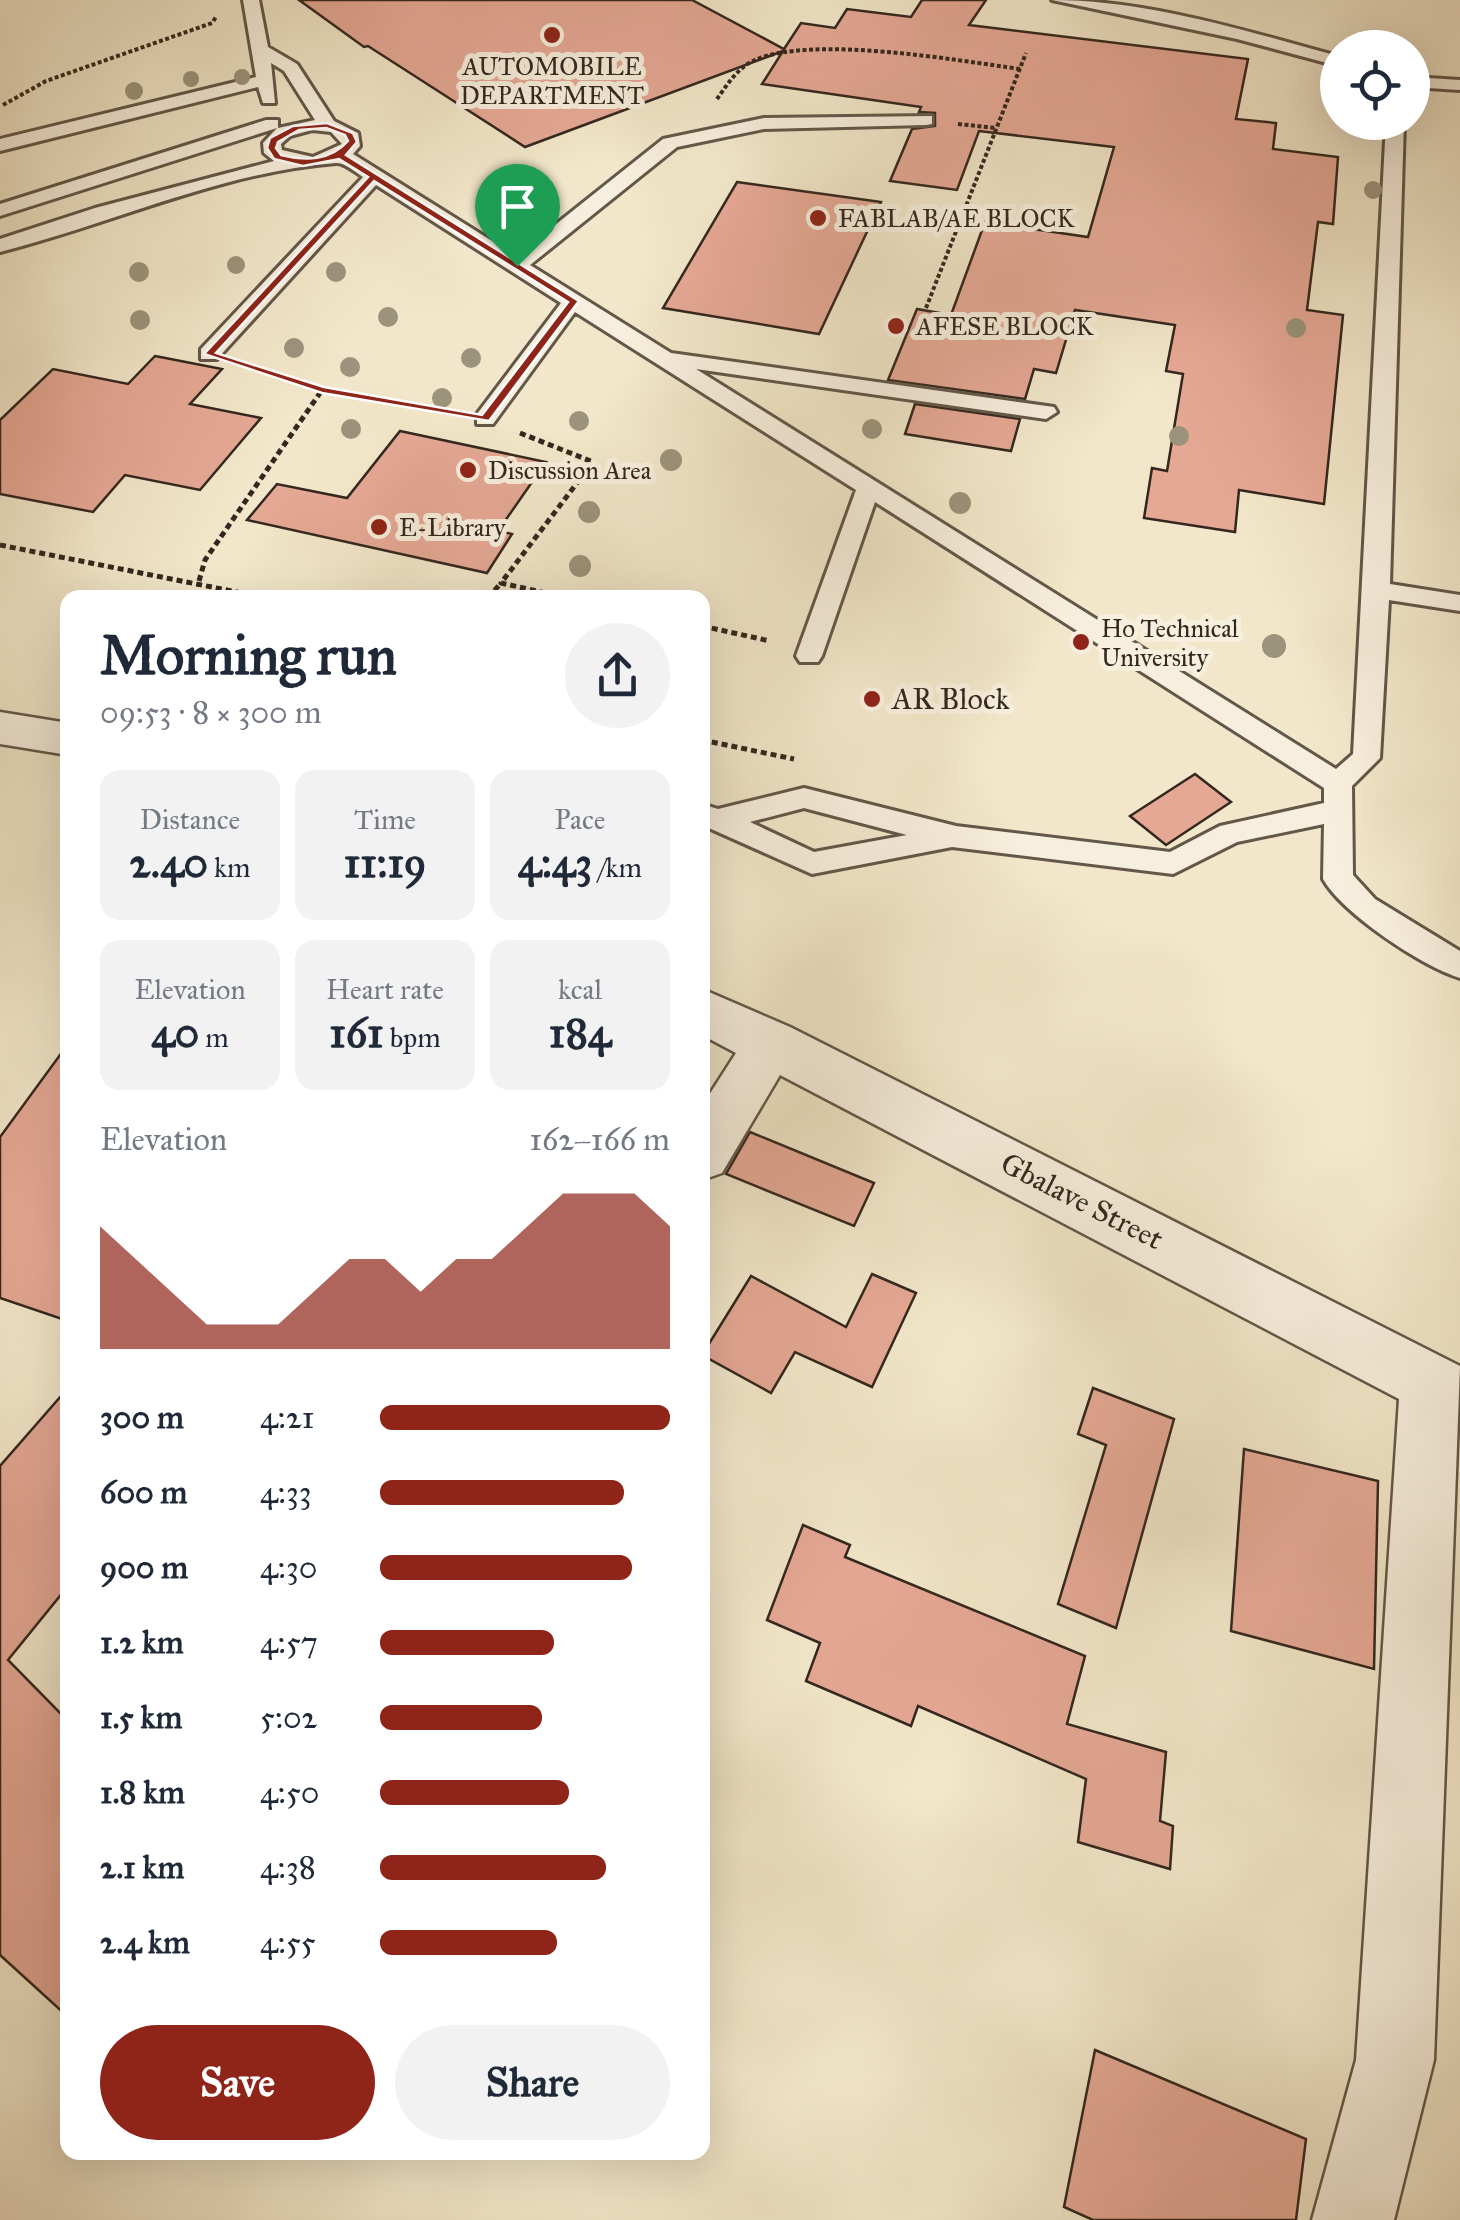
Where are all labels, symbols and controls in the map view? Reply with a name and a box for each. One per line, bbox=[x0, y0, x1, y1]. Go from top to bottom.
marker: AUTOMOBILE DEPARTMENT bbox=[541, 24, 563, 46]
map controls bbox=[1320, 30, 1430, 140]
button: locate bbox=[1320, 30, 1430, 140]
place label: AUTOMOBILE DEPARTMENT bbox=[460, 51, 644, 111]
pin bbox=[475, 164, 560, 267]
icon: arrive bbox=[490, 179, 545, 234]
place label: FABLAB/AE BLOCK bbox=[838, 203, 1076, 234]
marker: FABLAB/AE BLOCK bbox=[807, 207, 829, 229]
place label: AFESE BLOCK bbox=[915, 311, 1095, 342]
marker: AFESE BLOCK bbox=[885, 315, 907, 337]
place label: Discussion Area bbox=[488, 455, 652, 486]
marker: Discussion Area bbox=[457, 459, 479, 481]
place label: E-Library bbox=[399, 512, 507, 543]
marker: E-Library bbox=[368, 516, 390, 538]
place label: Ho Technical University bbox=[1101, 613, 1239, 673]
text: Morning run bbox=[100, 622, 397, 689]
button: share bbox=[565, 623, 670, 728]
marker: Ho Technical University bbox=[1070, 631, 1092, 653]
place label: AR Block bbox=[890, 681, 1010, 717]
marker: AR Block bbox=[861, 688, 883, 710]
text: 09:53 · 8 × 300 m bbox=[100, 693, 322, 732]
text: Distance bbox=[140, 802, 240, 837]
text: Time bbox=[354, 802, 416, 837]
text: Pace bbox=[555, 802, 605, 837]
text: 2.40 bbox=[129, 837, 208, 889]
text: 11:19 bbox=[344, 837, 426, 889]
text: 4:43 bbox=[518, 837, 592, 889]
text: km bbox=[208, 850, 251, 885]
text: /km bbox=[592, 850, 642, 885]
text: Elevation bbox=[134, 972, 246, 1007]
text: Heart rate bbox=[326, 972, 444, 1007]
text: kcal bbox=[558, 972, 602, 1007]
text: 40 bbox=[151, 1007, 199, 1059]
text: 161 bbox=[329, 1007, 384, 1059]
text: 184 bbox=[549, 1007, 611, 1059]
text: m bbox=[199, 1020, 229, 1055]
text: bpm bbox=[384, 1020, 441, 1055]
text: Elevation bbox=[100, 1120, 227, 1159]
text: 162–166 m bbox=[529, 1120, 670, 1159]
street label: Gbalave Street bbox=[995, 1145, 1169, 1257]
text: 300 m bbox=[100, 1398, 184, 1437]
text: 4:21 bbox=[260, 1398, 314, 1437]
text: 600 m bbox=[100, 1473, 187, 1512]
text: 4:33 bbox=[260, 1473, 311, 1512]
text: 900 m bbox=[100, 1548, 188, 1587]
text: 4:30 bbox=[260, 1548, 317, 1587]
text: 1.2 km bbox=[100, 1623, 184, 1662]
text: 4:57 bbox=[260, 1623, 318, 1662]
text: 1.5 km bbox=[100, 1698, 182, 1737]
text: 5:02 bbox=[260, 1698, 317, 1737]
text: 1.8 km bbox=[100, 1773, 185, 1812]
text: 4:50 bbox=[260, 1773, 319, 1812]
text: 2.1 km bbox=[100, 1848, 184, 1887]
text: 4:38 bbox=[260, 1848, 316, 1887]
text: 2.4 km bbox=[100, 1923, 190, 1962]
text: 4:55 bbox=[260, 1923, 316, 1962]
button: Save bbox=[100, 2025, 375, 2140]
button: Share bbox=[395, 2025, 670, 2140]

